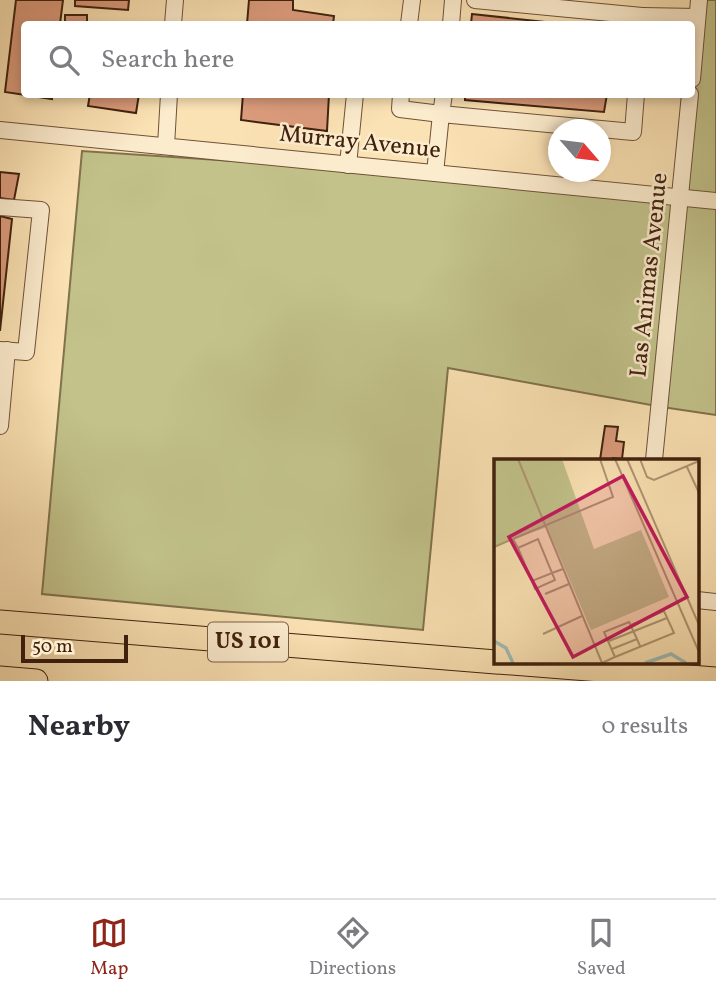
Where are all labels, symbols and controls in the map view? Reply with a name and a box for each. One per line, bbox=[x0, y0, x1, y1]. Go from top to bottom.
search box bbox=[21, 21, 695, 98]
icon: search bbox=[45, 41, 83, 79]
text: Search here bbox=[101, 42, 234, 78]
street label: Murray Avenue bbox=[278, 118, 442, 168]
north arrow bbox=[548, 119, 611, 182]
street label: Las Animas Avenue bbox=[622, 171, 678, 379]
inset map bbox=[494, 459, 698, 664]
road number: US 101 bbox=[208, 622, 288, 662]
scale bar bbox=[21, 632, 128, 664]
text: 50 m bbox=[32, 634, 73, 660]
text: Nearby bbox=[28, 706, 130, 748]
text: 0 results bbox=[601, 711, 688, 743]
tab: Map bbox=[90, 914, 128, 982]
tab: Directions bbox=[309, 914, 396, 982]
tab: Saved bbox=[577, 914, 626, 982]

